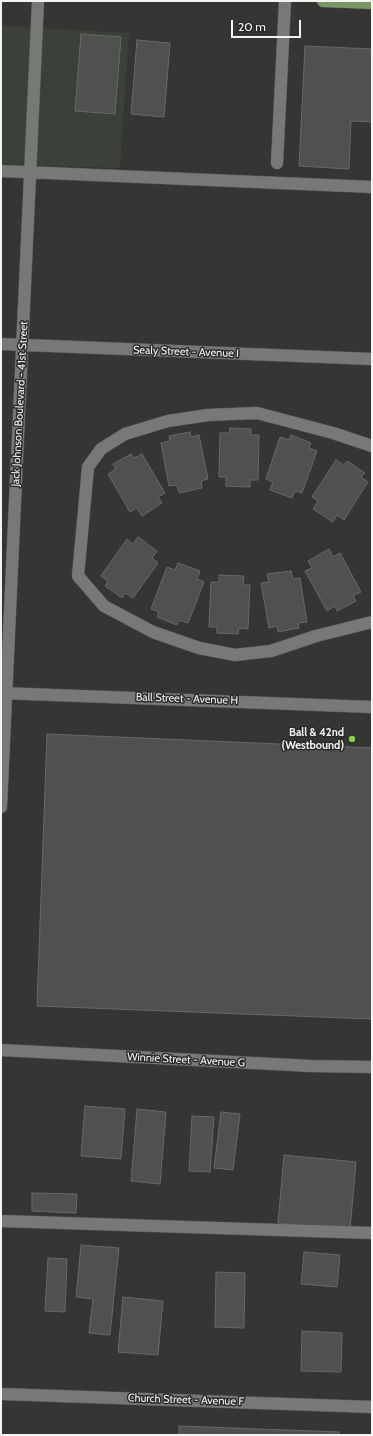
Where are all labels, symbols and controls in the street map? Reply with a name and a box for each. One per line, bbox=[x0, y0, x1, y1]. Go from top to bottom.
scale bar bbox=[233, 12, 303, 38]
text: 20 m bbox=[238, 19, 266, 34]
street label: Jack Johnson Boulevard - 41st Street bbox=[9, 321, 31, 487]
street label: Sealy Street - Avenue I bbox=[133, 344, 239, 360]
street label: Ball Street - Avenue H bbox=[136, 691, 238, 707]
place label: Ball & 42nd (Westbound) bbox=[282, 726, 344, 752]
marker: Ball & 42nd (Westbound) bbox=[347, 734, 357, 744]
street label: Winnie Street - Avenue G bbox=[127, 1050, 245, 1070]
street label: Church Street - Avenue F bbox=[128, 1391, 244, 1409]

